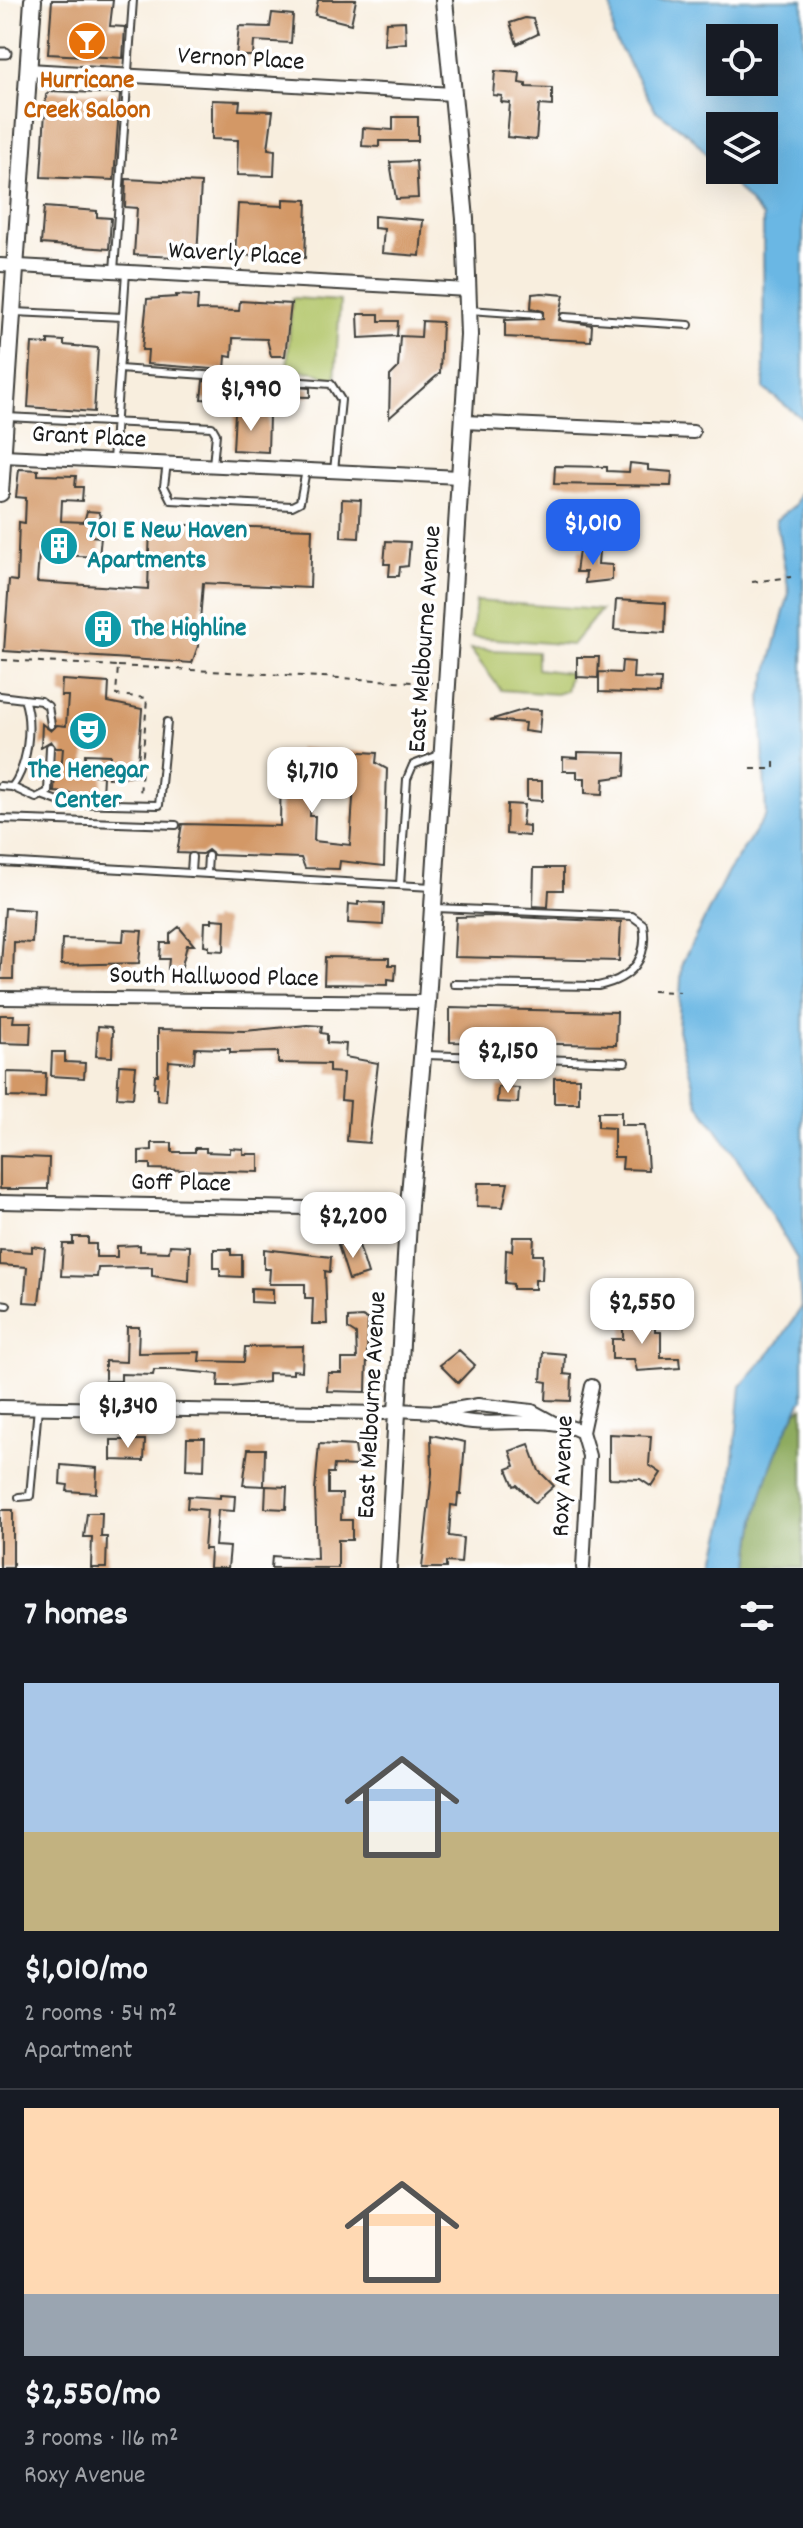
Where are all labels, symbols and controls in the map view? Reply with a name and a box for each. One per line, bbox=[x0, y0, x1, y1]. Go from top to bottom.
bar icon: Hurricane Creek Saloon bbox=[66, 20, 108, 62]
map controls bbox=[706, 24, 778, 184]
button: locate bbox=[706, 24, 778, 96]
street label: Vernon Place bbox=[177, 38, 305, 82]
place label: Hurricane Creek Saloon bbox=[24, 63, 150, 130]
button: layers bbox=[706, 112, 778, 184]
street label: Waverly Place bbox=[167, 233, 303, 277]
pin: $1,990 bbox=[186, 365, 316, 433]
text: $1,990 bbox=[220, 372, 282, 409]
street label: Grant Place bbox=[31, 417, 147, 459]
pin: $1,010 bbox=[528, 499, 658, 567]
text: $1,010 bbox=[564, 506, 622, 543]
place label: 701 E New Haven Apartments bbox=[87, 513, 247, 580]
street label: East Melbourne Avenue bbox=[400, 524, 452, 754]
building icon: 701 E New Haven Apartments bbox=[38, 525, 80, 567]
building icon: The Highline bbox=[82, 608, 124, 650]
place label: The Highline bbox=[131, 611, 246, 648]
theatre icon: The Henegar Center bbox=[67, 710, 109, 752]
pin: $1,710 bbox=[247, 747, 377, 815]
place label: The Henegar Center bbox=[27, 753, 149, 820]
text: $1,710 bbox=[285, 754, 339, 791]
street label: South Hallwood Place bbox=[109, 958, 319, 998]
pin: $2,150 bbox=[443, 1027, 573, 1095]
text: $2,150 bbox=[477, 1034, 539, 1071]
street label: Goff Place bbox=[131, 1165, 231, 1203]
pin: $2,200 bbox=[288, 1192, 418, 1260]
text: $2,200 bbox=[318, 1199, 388, 1236]
pin: $2,550 bbox=[577, 1278, 707, 1346]
text: $2,550 bbox=[608, 1285, 676, 1322]
street label: East Melbourne Avenue bbox=[349, 1290, 397, 1520]
pin: $1,340 bbox=[63, 1382, 193, 1450]
text: $1,340 bbox=[98, 1389, 158, 1426]
street label: Roxy Avenue bbox=[543, 1415, 585, 1537]
text: 7 homes bbox=[24, 1592, 128, 1641]
icon: filters bbox=[735, 1594, 779, 1638]
icon: home bbox=[330, 1735, 474, 1879]
text: $1,010/mo bbox=[24, 1947, 148, 1996]
text: 2 rooms · 54 m² bbox=[24, 1996, 177, 2033]
text: Apartment bbox=[24, 2033, 133, 2070]
icon: home bbox=[330, 2160, 474, 2304]
text: $2,550/mo bbox=[24, 2372, 161, 2421]
text: 3 rooms · 116 m² bbox=[24, 2421, 178, 2458]
text: Roxy Avenue bbox=[24, 2458, 146, 2495]

